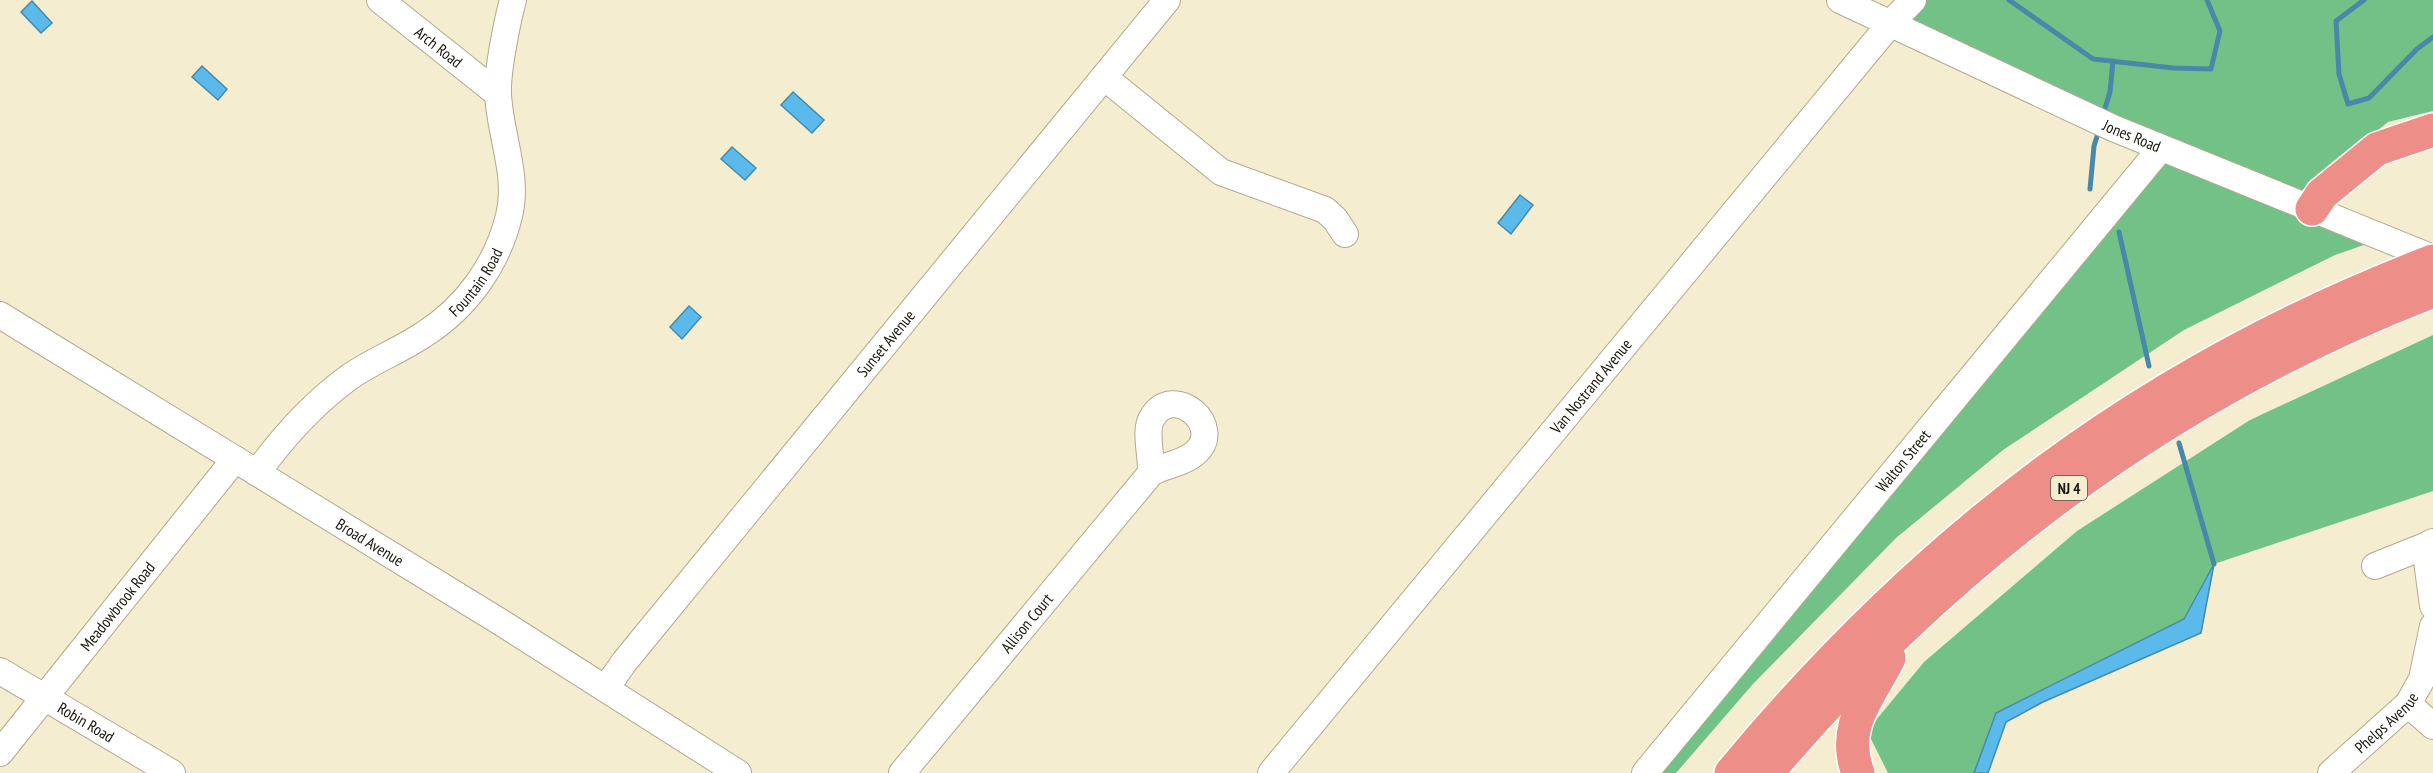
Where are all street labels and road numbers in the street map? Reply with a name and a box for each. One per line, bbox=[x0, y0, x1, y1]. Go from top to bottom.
street label: Arch Road bbox=[411, 22, 467, 72]
street label: Jones Road bbox=[2099, 114, 2164, 156]
street label: Fountain Road bbox=[444, 245, 507, 321]
street label: Sunset Avenue bbox=[852, 306, 919, 381]
street label: Van Nostrand Avenue bbox=[1545, 335, 1636, 438]
street label: Walton Street bbox=[1871, 425, 1935, 496]
road number: NJ 4 bbox=[2051, 476, 2087, 500]
street label: Broad Avenue bbox=[332, 514, 407, 570]
street label: Meadowbrook Road bbox=[76, 558, 159, 655]
street label: Allison Court bbox=[996, 589, 1057, 657]
street label: Phelps Avenue bbox=[2350, 689, 2423, 757]
street label: Robin Road bbox=[54, 698, 118, 747]

